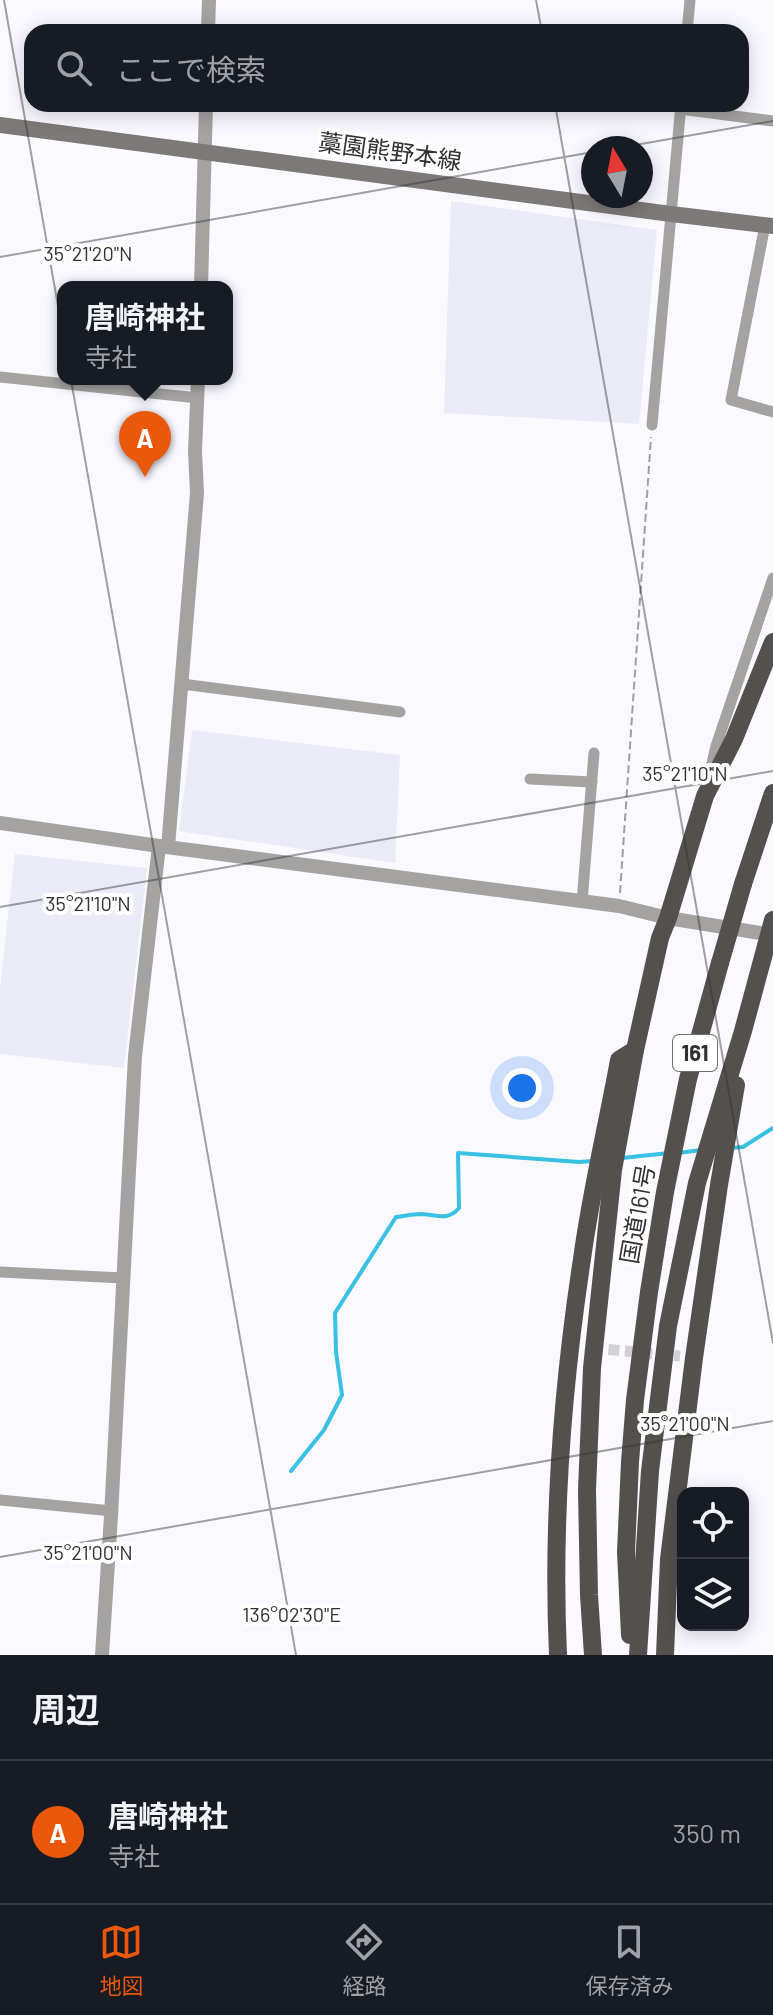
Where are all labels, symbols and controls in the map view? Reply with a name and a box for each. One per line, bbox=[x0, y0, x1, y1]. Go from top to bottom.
search box bbox=[24, 24, 749, 112]
icon: search bbox=[52, 46, 96, 90]
text: ここで検索 bbox=[116, 51, 266, 87]
street label: 藁園熊野本線 bbox=[317, 126, 464, 175]
north arrow bbox=[581, 136, 653, 208]
text: 35°21'20"N bbox=[43, 241, 133, 265]
popup bbox=[57, 281, 233, 385]
text: 唐崎神社 bbox=[85, 298, 205, 334]
text: 寺社 bbox=[85, 341, 137, 372]
pin: A bbox=[119, 411, 171, 477]
text: 35°21'10"N bbox=[642, 761, 728, 785]
text: 35°21'10"N bbox=[45, 891, 131, 915]
road number: 161 bbox=[673, 1035, 717, 1071]
your location bbox=[502, 1068, 542, 1108]
street label: 国道161号 bbox=[613, 1162, 660, 1266]
text: 35°21'00"N bbox=[640, 1411, 730, 1435]
map controls bbox=[677, 1487, 749, 1631]
button: locate bbox=[677, 1487, 749, 1559]
text: 35°21'00"N bbox=[43, 1540, 133, 1564]
button: layers bbox=[677, 1559, 749, 1631]
text: 136°02'30"E bbox=[243, 1602, 341, 1626]
text: 周辺 bbox=[32, 1688, 100, 1729]
text: 唐崎神社 bbox=[108, 1797, 228, 1833]
text: A bbox=[49, 1817, 67, 1848]
text: 350 m bbox=[673, 1817, 741, 1848]
text: 寺社 bbox=[108, 1840, 160, 1871]
tab: 地図 bbox=[99, 1920, 144, 2000]
tab: 経路 bbox=[342, 1920, 387, 2000]
tab: 保存済み bbox=[585, 1920, 674, 2000]

